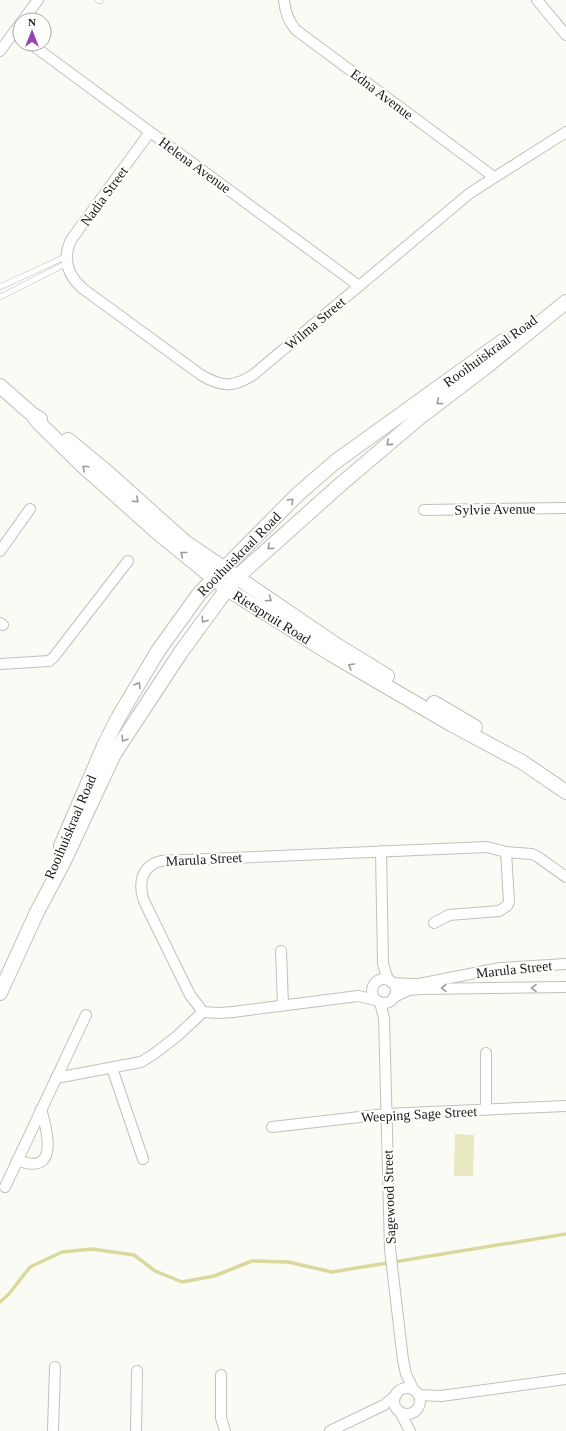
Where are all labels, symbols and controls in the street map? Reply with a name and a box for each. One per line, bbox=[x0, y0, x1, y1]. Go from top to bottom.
north arrow bbox=[12, 12, 52, 52]
text: N bbox=[28, 16, 36, 28]
street label: Edna Avenue bbox=[348, 66, 416, 123]
street label: Helena Avenue bbox=[156, 134, 233, 196]
street label: Nadia Street bbox=[78, 164, 131, 229]
street label: Wilma Street bbox=[282, 294, 348, 353]
street label: Rooihuiskraal Road bbox=[441, 313, 540, 390]
one-way arrow bbox=[437, 397, 444, 404]
one-way arrow bbox=[386, 438, 394, 446]
one-way arrow bbox=[82, 466, 90, 473]
one-way arrow bbox=[132, 495, 139, 502]
one-way arrow bbox=[286, 498, 294, 506]
street label: Sylvie Avenue bbox=[454, 501, 536, 518]
street label: Rooihuiskraal Road bbox=[195, 509, 284, 599]
one-way arrow bbox=[267, 542, 275, 550]
one-way arrow bbox=[181, 551, 188, 558]
street label: Rietspruit Road bbox=[230, 588, 313, 647]
one-way arrow bbox=[265, 594, 272, 602]
one-way arrow bbox=[202, 616, 209, 623]
one-way arrow bbox=[348, 664, 355, 671]
one-way arrow bbox=[134, 682, 141, 689]
one-way arrow bbox=[121, 735, 129, 742]
street label: Rooihuiskraal Road bbox=[42, 773, 99, 881]
street label: Marula Street bbox=[165, 850, 243, 869]
street label: Marula Street bbox=[475, 958, 553, 981]
one-way arrow bbox=[441, 984, 447, 992]
one-way arrow bbox=[531, 984, 537, 992]
street label: Weeping Sage Street bbox=[361, 1104, 478, 1125]
street label: Sagewood Street bbox=[380, 1149, 399, 1244]

